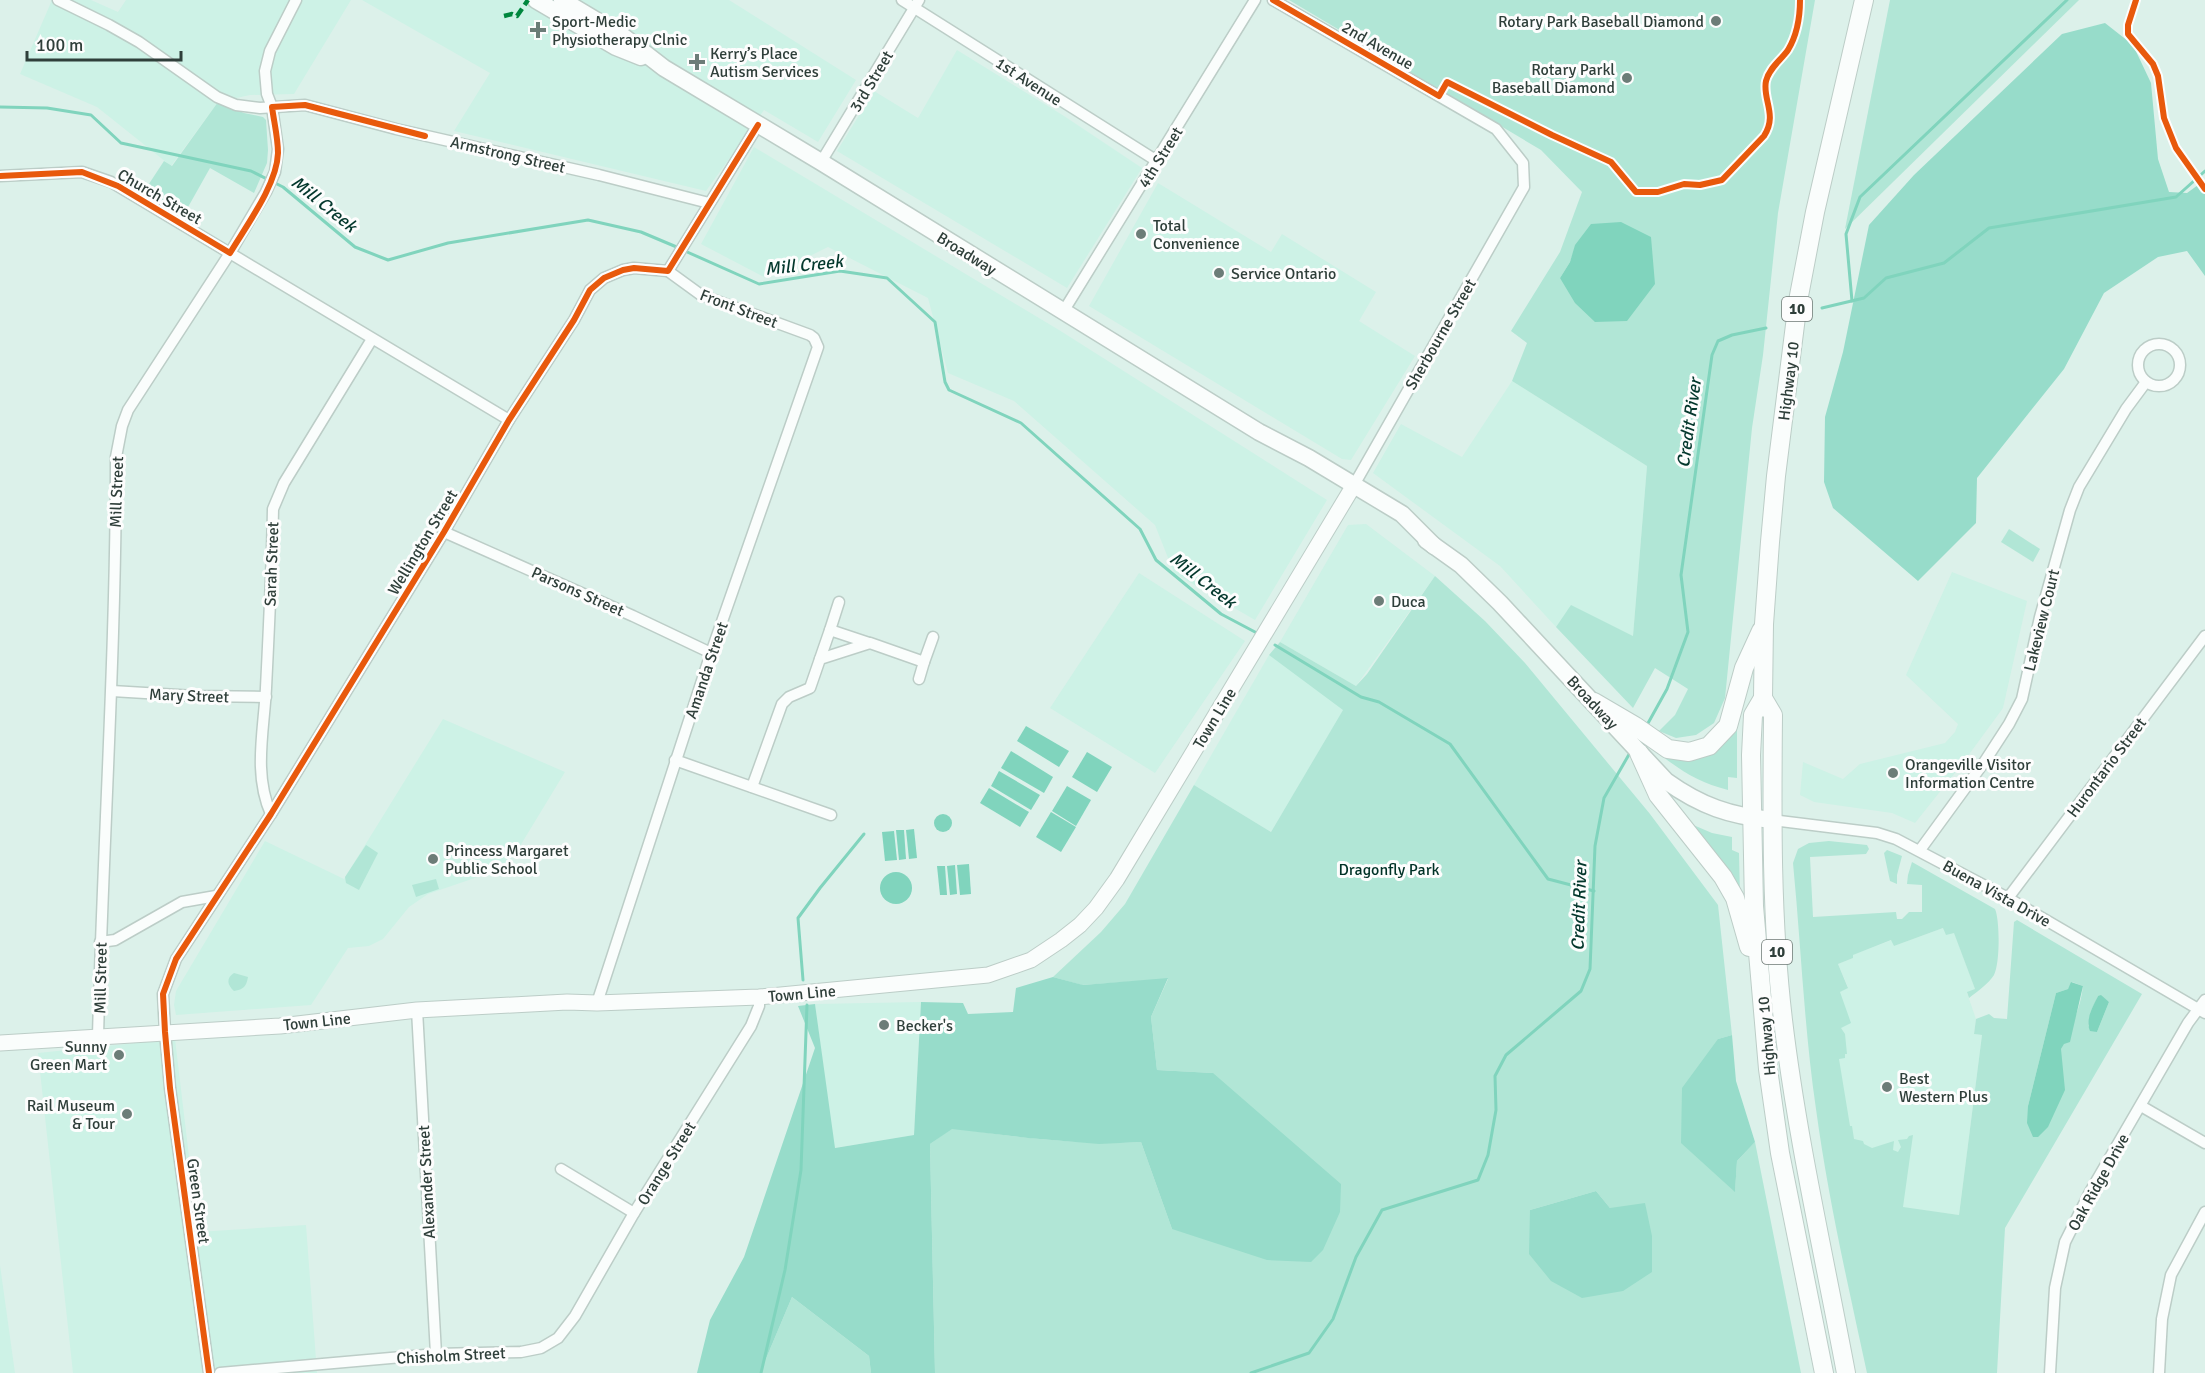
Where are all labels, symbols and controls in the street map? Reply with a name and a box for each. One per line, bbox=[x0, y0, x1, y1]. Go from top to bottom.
place label: Sport-Medic Physiotherapy Clnic bbox=[552, 12, 687, 50]
place label: Rotary Park Baseball Diamond bbox=[1498, 12, 1704, 32]
marker: Rotary Park Baseball Diamond bbox=[1709, 14, 1723, 28]
street label: 2nd Avenue bbox=[1338, 17, 1417, 74]
marker: Sport-Medic Physiotherapy Clnic bbox=[529, 21, 547, 39]
scale bar bbox=[27, 24, 182, 62]
text: 100 m bbox=[36, 34, 83, 56]
place label: Kerry’s Place Autism Services bbox=[710, 44, 819, 82]
street label: 3rd Street bbox=[846, 47, 898, 116]
marker: Kerry’s Place Autism Services bbox=[688, 53, 706, 71]
street label: 1st Avenue bbox=[992, 53, 1065, 111]
place label: Rotary Parkl Baseball Diamond bbox=[1492, 60, 1615, 98]
marker: Rotary Parkl Baseball Diamond bbox=[1620, 71, 1634, 85]
street label: 4th Street bbox=[1134, 123, 1188, 192]
street label: Armstrong Street bbox=[448, 132, 568, 178]
street label: Church Street bbox=[114, 165, 206, 229]
water label: Mill Creek bbox=[287, 171, 363, 238]
place label: Total Convenience bbox=[1153, 216, 1240, 254]
marker: Total Convenience bbox=[1134, 227, 1148, 241]
street label: Broadway bbox=[933, 228, 1000, 280]
water label: Mill Creek bbox=[764, 250, 846, 280]
place label: Service Ontario bbox=[1231, 264, 1336, 284]
marker: Service Ontario bbox=[1212, 266, 1226, 280]
street label: Sherbourne Street bbox=[1401, 275, 1481, 394]
street label: Front Street bbox=[697, 285, 781, 333]
road number: 10 bbox=[1782, 297, 1812, 321]
street label: Highway 10 bbox=[1774, 340, 1804, 422]
water label: Credit River bbox=[1672, 375, 1706, 469]
street label: Mill Street bbox=[106, 455, 128, 528]
street label: Wellington Street bbox=[384, 486, 462, 599]
street label: Sarah Street bbox=[261, 521, 283, 607]
water label: Mill Creek bbox=[1166, 547, 1242, 614]
street label: Parsons Street bbox=[528, 563, 627, 621]
street label: Lakeview Court bbox=[2020, 567, 2064, 673]
place label: Duca bbox=[1391, 592, 1426, 612]
marker: Duca bbox=[1372, 594, 1386, 608]
street label: Amanda Street bbox=[681, 619, 733, 721]
street label: Broadway bbox=[1562, 671, 1623, 734]
street label: Town Line bbox=[1189, 684, 1241, 753]
street label: Mary Street bbox=[149, 685, 230, 707]
street label: Hurontario Street bbox=[2063, 713, 2151, 822]
place label: Orangeville Visitor Information Centre bbox=[1905, 755, 2035, 793]
marker: Orangeville Visitor Information Centre bbox=[1886, 766, 1900, 780]
place label: Princess Margaret Public School bbox=[445, 841, 569, 879]
marker: Princess Margaret Public School bbox=[426, 852, 440, 866]
street label: Buena Vista Drive bbox=[1939, 856, 2054, 932]
water label: Credit River bbox=[1566, 858, 1592, 951]
park label: Dragonfly Park bbox=[1338, 860, 1440, 880]
road number: 10 bbox=[1762, 940, 1792, 964]
street label: Mill Street bbox=[90, 942, 112, 1014]
street label: Town Line bbox=[768, 981, 837, 1007]
street label: Highway 10 bbox=[1754, 995, 1780, 1076]
street label: Town Line bbox=[282, 1009, 352, 1035]
place label: Becker's bbox=[896, 1016, 953, 1036]
marker: Becker's bbox=[877, 1018, 891, 1032]
place label: Sunny Green Mart bbox=[30, 1037, 108, 1075]
marker: Sunny Green Mart bbox=[112, 1048, 126, 1062]
place label: Best Western Plus bbox=[1899, 1069, 1988, 1107]
marker: Best Western Plus bbox=[1880, 1080, 1894, 1094]
place label: Rail Museum & Tour bbox=[27, 1096, 115, 1134]
marker: Rail Museum & Tour bbox=[120, 1107, 134, 1121]
street label: Orange Street bbox=[633, 1118, 701, 1209]
street label: Alexander Street bbox=[414, 1124, 440, 1239]
street label: Oak Ridge Drive bbox=[2064, 1130, 2134, 1235]
street label: Green Street bbox=[182, 1157, 214, 1245]
street label: Chisholm Street bbox=[396, 1343, 507, 1369]

